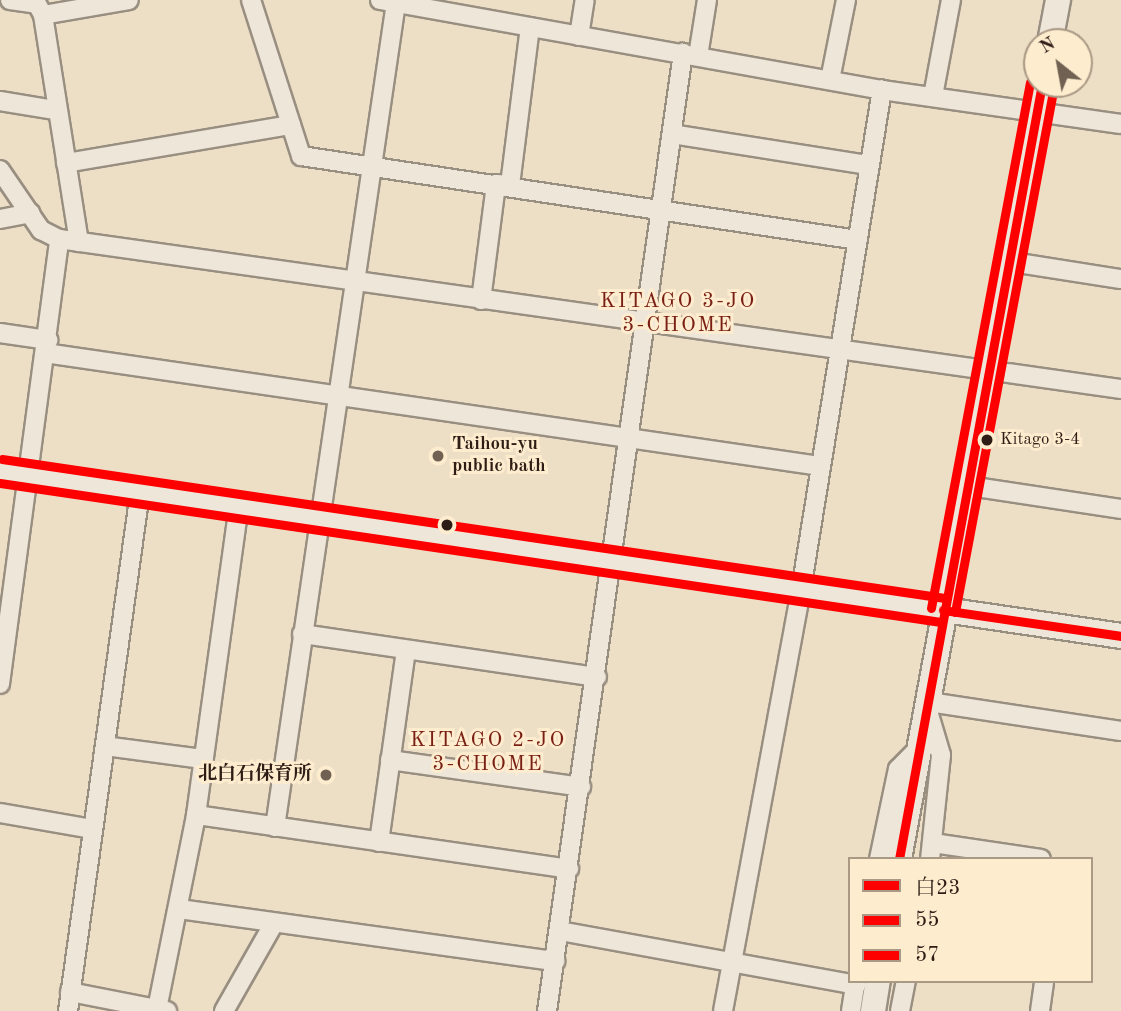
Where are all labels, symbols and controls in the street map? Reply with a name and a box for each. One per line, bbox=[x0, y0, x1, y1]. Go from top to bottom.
north arrow bbox=[1023, 28, 1093, 98]
text: N bbox=[1037, 34, 1059, 58]
district label: KITAGO 3-JO 3-CHOME bbox=[601, 289, 755, 339]
place label: Kitago 3-4 bbox=[1000, 430, 1080, 450]
marker: Kitago 3-4 bbox=[980, 433, 994, 447]
place label: Taihou-yu public bath bbox=[452, 434, 546, 478]
marker: Taihou-yu public bath bbox=[430, 448, 446, 464]
unlabelled marker bbox=[440, 518, 454, 532]
district label: KITAGO 2-JO 3-CHOME bbox=[411, 728, 565, 778]
place label: 北白石保育所 bbox=[198, 764, 312, 786]
marker: 北白石保育所 bbox=[318, 767, 334, 783]
legend bbox=[848, 857, 1093, 983]
text: 白23 bbox=[915, 878, 960, 899]
text: 55 bbox=[915, 910, 939, 931]
text: 57 bbox=[915, 945, 939, 966]

